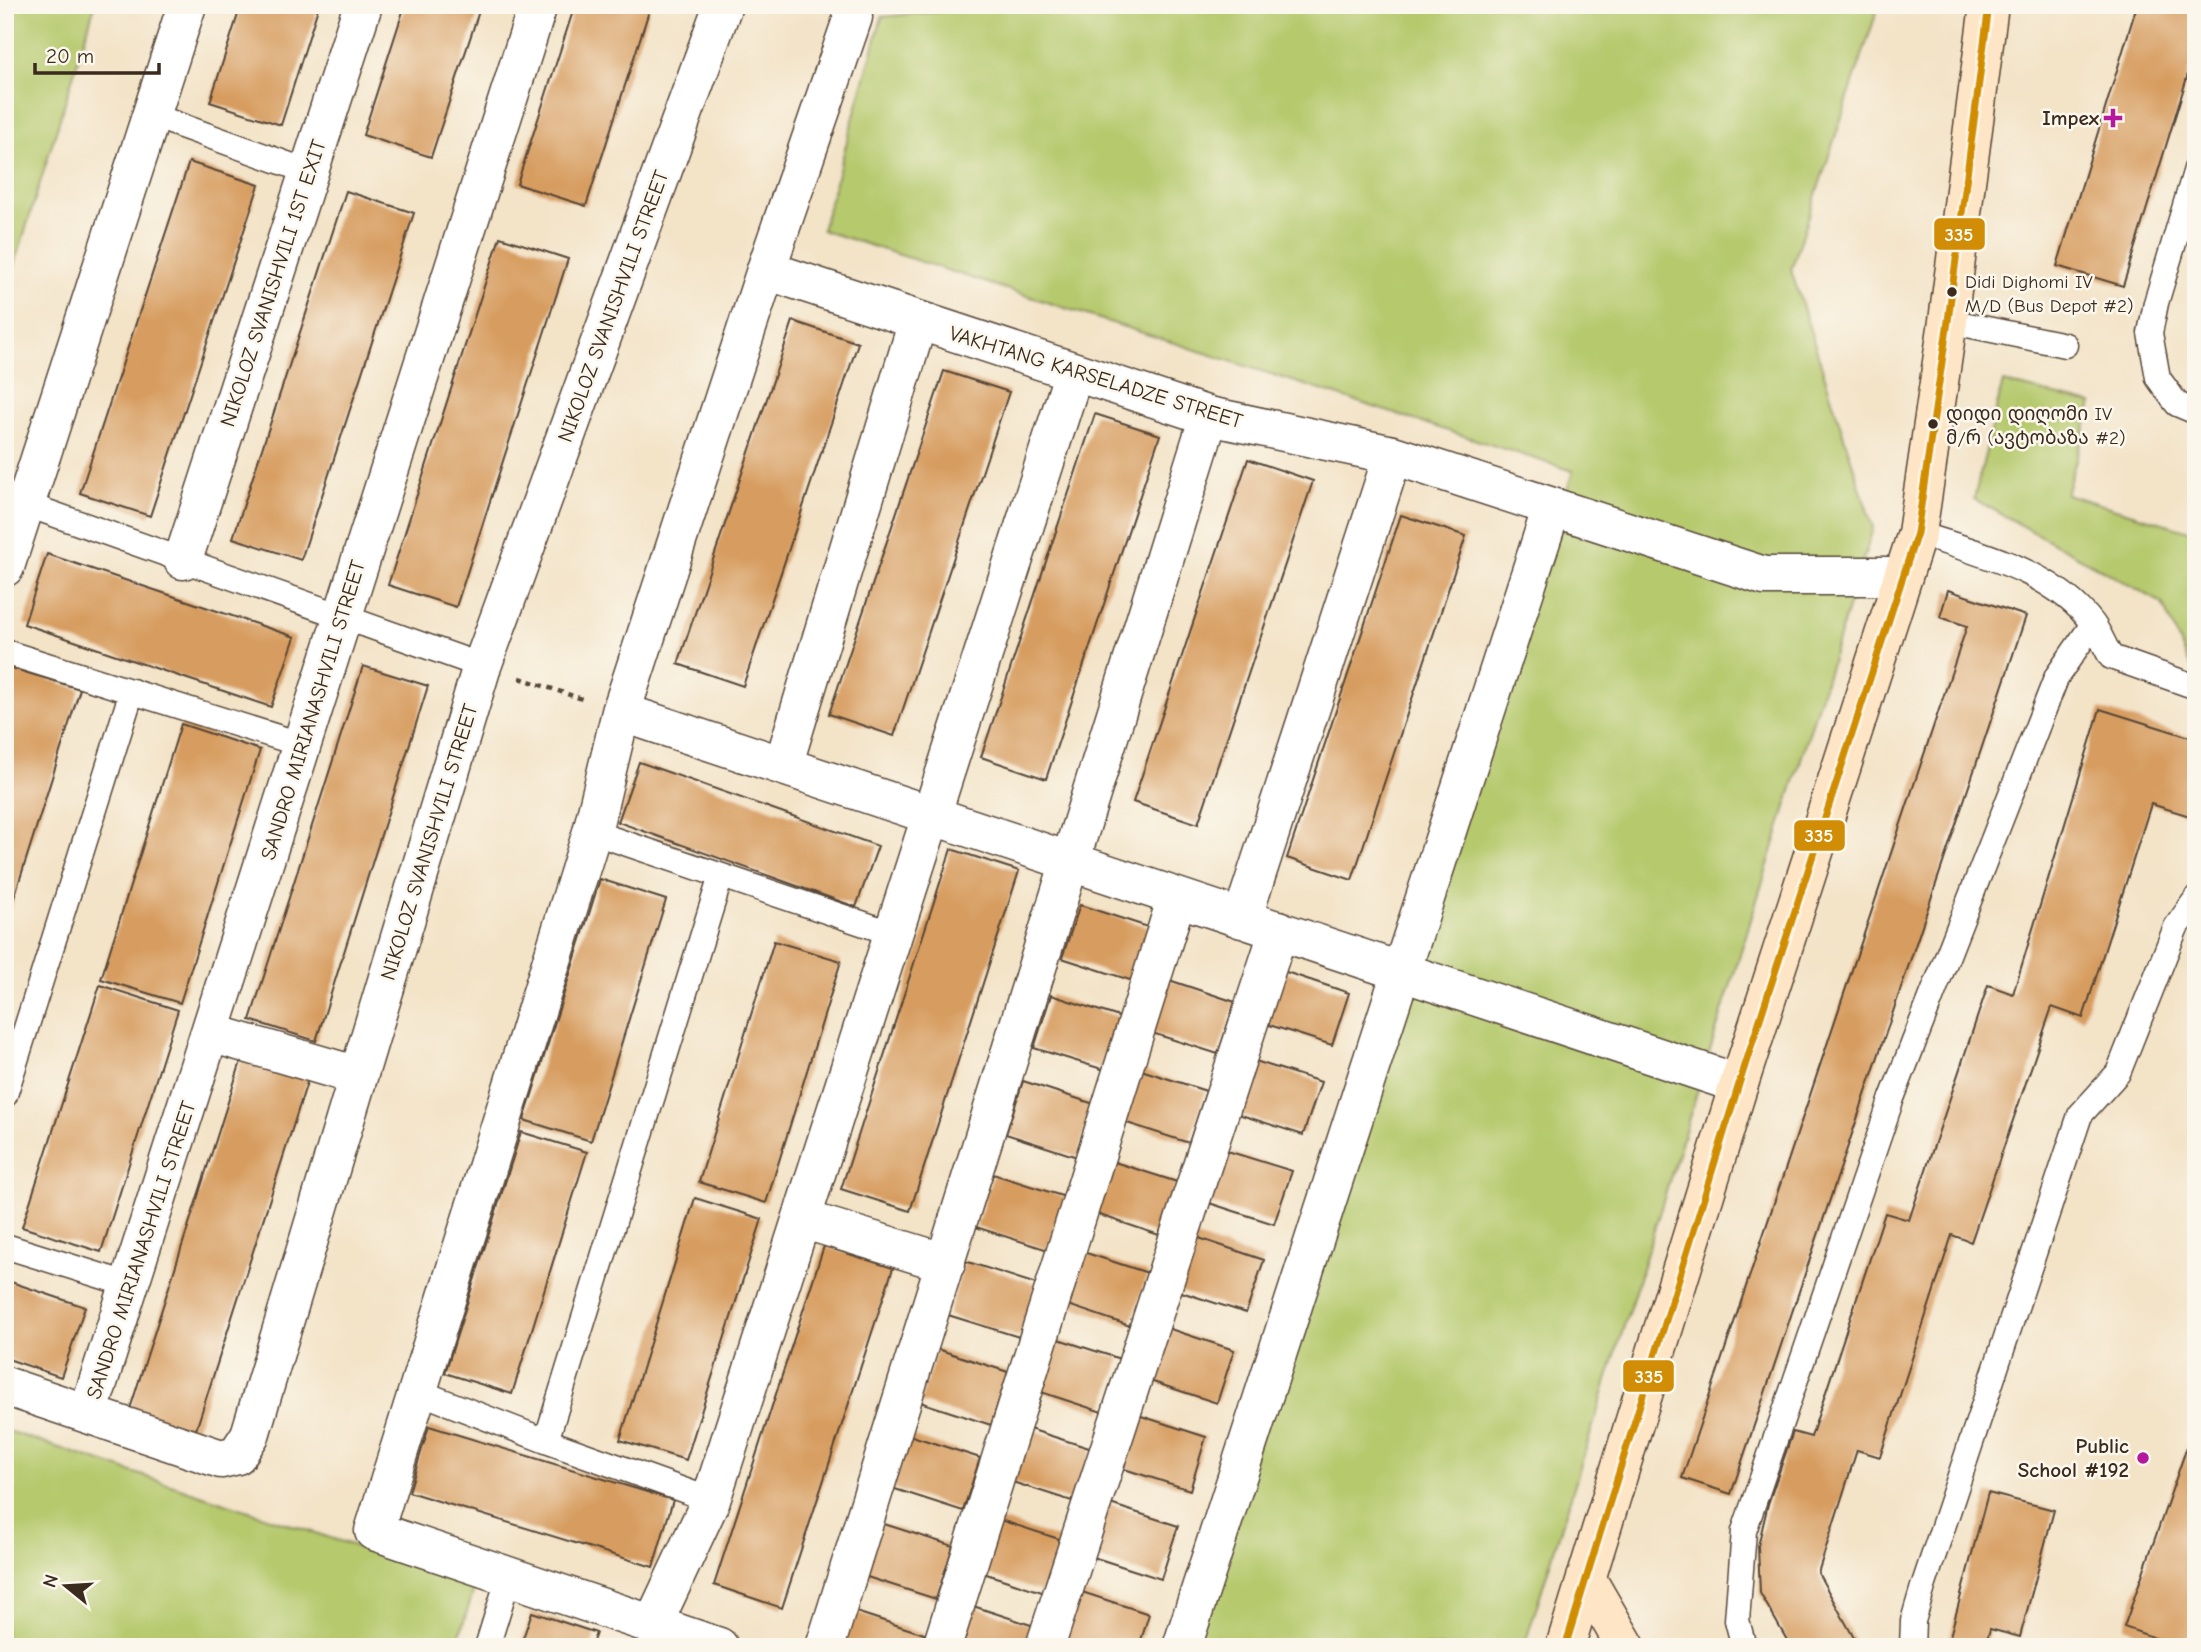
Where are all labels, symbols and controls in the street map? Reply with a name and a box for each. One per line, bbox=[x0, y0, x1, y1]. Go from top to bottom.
scale bar bbox=[35, 32, 159, 76]
text: 20 m bbox=[46, 44, 94, 68]
place label: Impex bbox=[2042, 106, 2100, 130]
marker: Impex bbox=[2105, 110, 2121, 126]
street label: NIKOLOZ SVANISHVILI 1ST EXIT bbox=[215, 137, 331, 429]
street label: NIKOLOZ SVANISHVILI STREET bbox=[553, 167, 673, 445]
line badge: 335 bbox=[1933, 217, 1986, 251]
text: 335 bbox=[1945, 224, 1973, 246]
place label: Didi Dighomi IV M/D (Bus Depot #2) bbox=[1965, 271, 2134, 317]
marker: Didi Dighomi IV M/D (Bus Depot #2) bbox=[1945, 285, 1959, 299]
street label: VAKHTANG KARSELADZE STREET bbox=[946, 321, 1246, 433]
place label: დიდი დიღომი IV მ/რ (ავტობაზა #2) bbox=[1946, 403, 2126, 449]
marker: დიდი დიღომი IV მ/რ (ავტობაზა #2) bbox=[1926, 417, 1940, 431]
street label: SANDRO MIRIANASHVILI STREET bbox=[256, 557, 370, 863]
street label: NIKOLOZ SVANISHVILI STREET bbox=[376, 701, 483, 983]
line badge: 335 bbox=[1793, 819, 1846, 852]
text: 335 bbox=[1805, 825, 1833, 847]
street label: SANDRO MIRIANASHVILI STREET bbox=[81, 1098, 201, 1402]
line badge: 335 bbox=[1622, 1359, 1675, 1393]
text: 335 bbox=[1635, 1366, 1663, 1388]
place label: Public School #192 bbox=[2018, 1434, 2129, 1482]
marker: Public School #192 bbox=[2135, 1450, 2151, 1466]
north arrow bbox=[32, 1550, 102, 1620]
text: N bbox=[38, 1572, 63, 1590]

